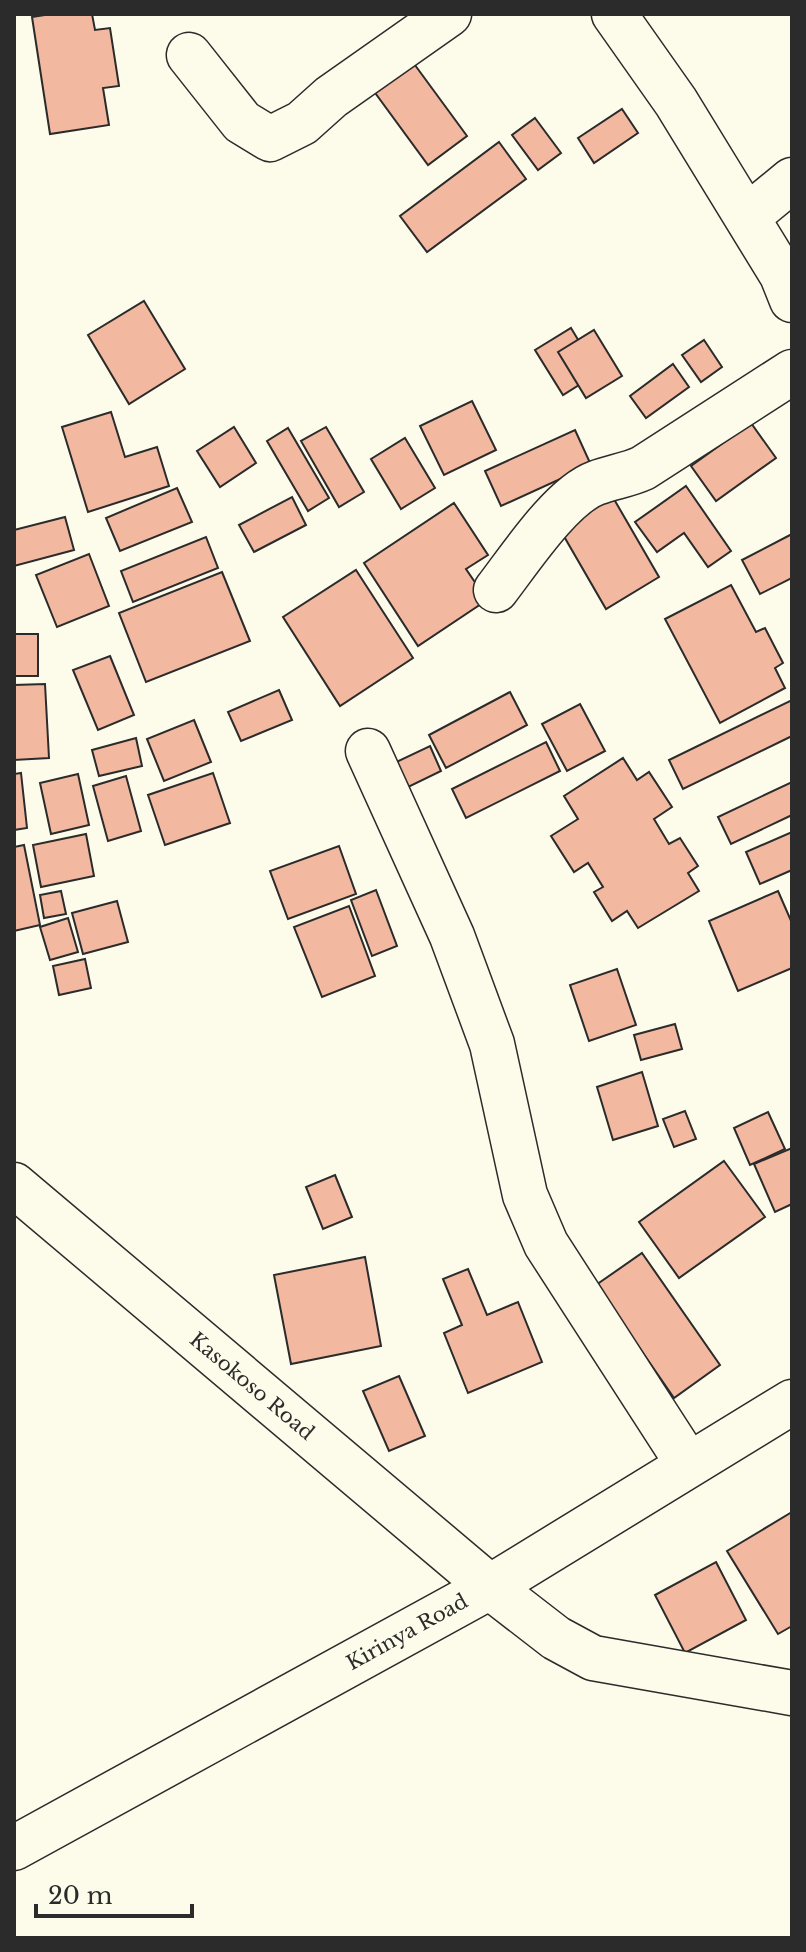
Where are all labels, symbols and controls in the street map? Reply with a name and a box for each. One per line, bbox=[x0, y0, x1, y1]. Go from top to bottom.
street label: Kasokoso Road bbox=[185, 1327, 319, 1445]
street label: Kirinya Road bbox=[342, 1589, 472, 1675]
scale bar bbox=[36, 1868, 192, 1918]
text: 20 m bbox=[48, 1881, 113, 1910]

